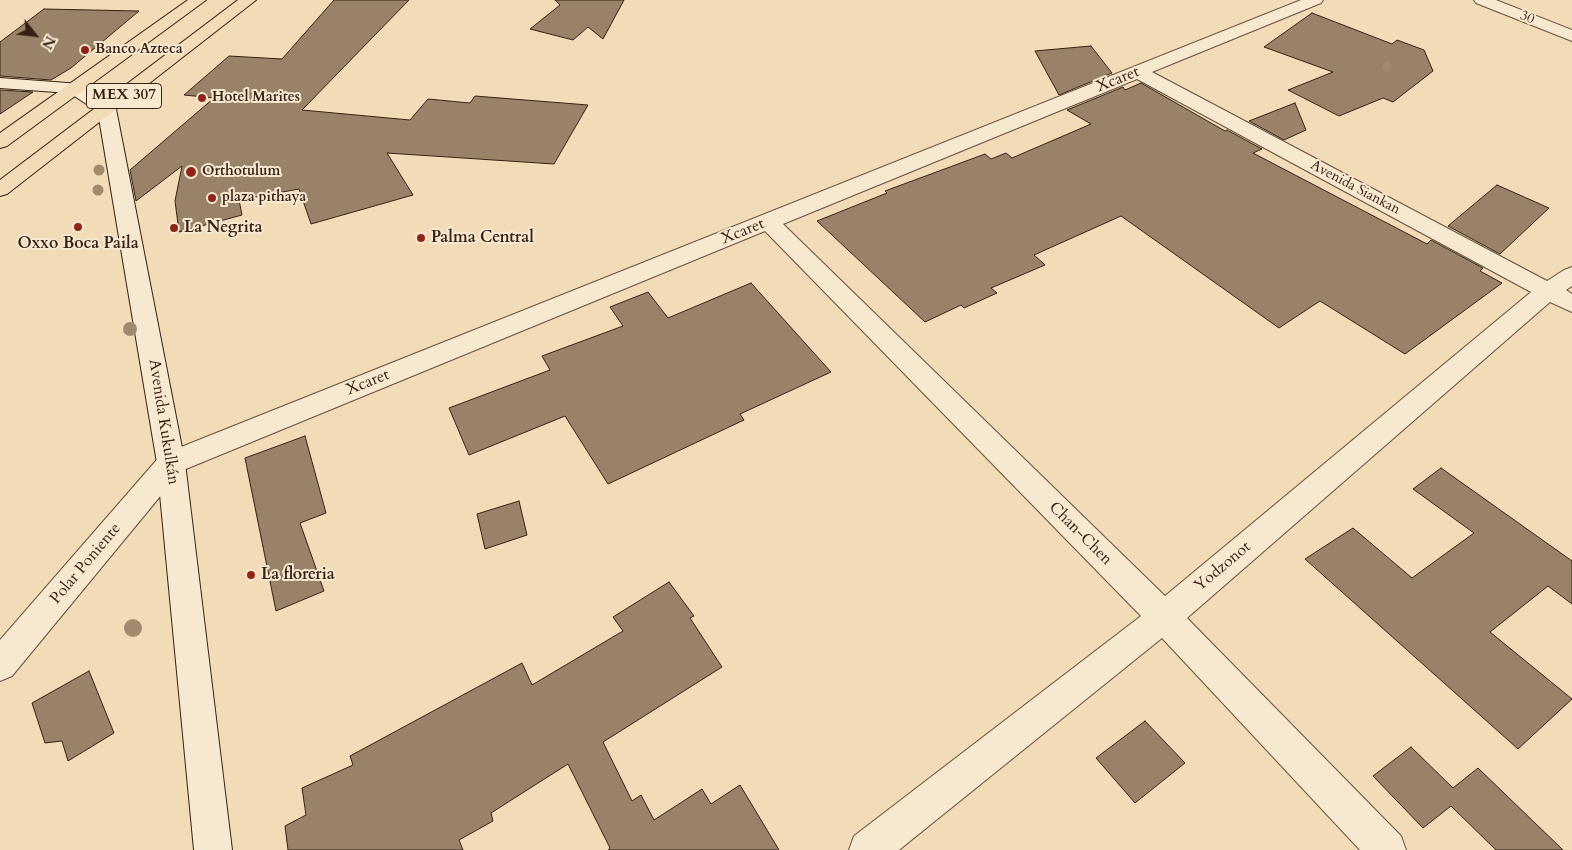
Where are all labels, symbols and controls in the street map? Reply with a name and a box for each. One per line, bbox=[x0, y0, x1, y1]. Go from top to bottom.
street label: 30 bbox=[1517, 8, 1537, 28]
north arrow bbox=[10, 10, 60, 60]
text: N bbox=[37, 33, 60, 52]
place label: Banco Azteca bbox=[95, 42, 183, 58]
marker: Banco Azteca bbox=[79, 44, 91, 56]
street label: Xcaret bbox=[1094, 63, 1142, 97]
road number: MEX 307 bbox=[86, 84, 162, 108]
place label: Hotel Marites bbox=[212, 90, 300, 106]
marker: Hotel Marites bbox=[196, 92, 208, 104]
street label: Avenida Siankan bbox=[1307, 157, 1403, 219]
place label: Orthotulum bbox=[202, 164, 280, 180]
marker: Orthotulum bbox=[184, 165, 198, 179]
place label: plaza pithaya bbox=[222, 190, 306, 206]
marker: plaza pithaya bbox=[206, 192, 218, 204]
street label: Xcaret bbox=[719, 215, 767, 249]
place label: La Negrita bbox=[184, 218, 262, 238]
marker: Oxxo Boca Paila bbox=[72, 221, 84, 233]
marker: La Negrita bbox=[168, 222, 180, 234]
place label: Palma Central bbox=[431, 228, 534, 248]
marker: Palma Central bbox=[415, 232, 427, 244]
place label: Oxxo Boca Paila bbox=[17, 234, 139, 254]
street label: Avenida Kukulkán bbox=[144, 358, 182, 486]
street label: Xcaret bbox=[344, 366, 392, 400]
street label: Chan-Chen bbox=[1044, 498, 1116, 570]
street label: Polar Poniente bbox=[47, 520, 125, 608]
street label: Yodzonot bbox=[1191, 538, 1255, 596]
place label: La floreria bbox=[261, 565, 335, 585]
marker: La floreria bbox=[245, 569, 257, 581]

